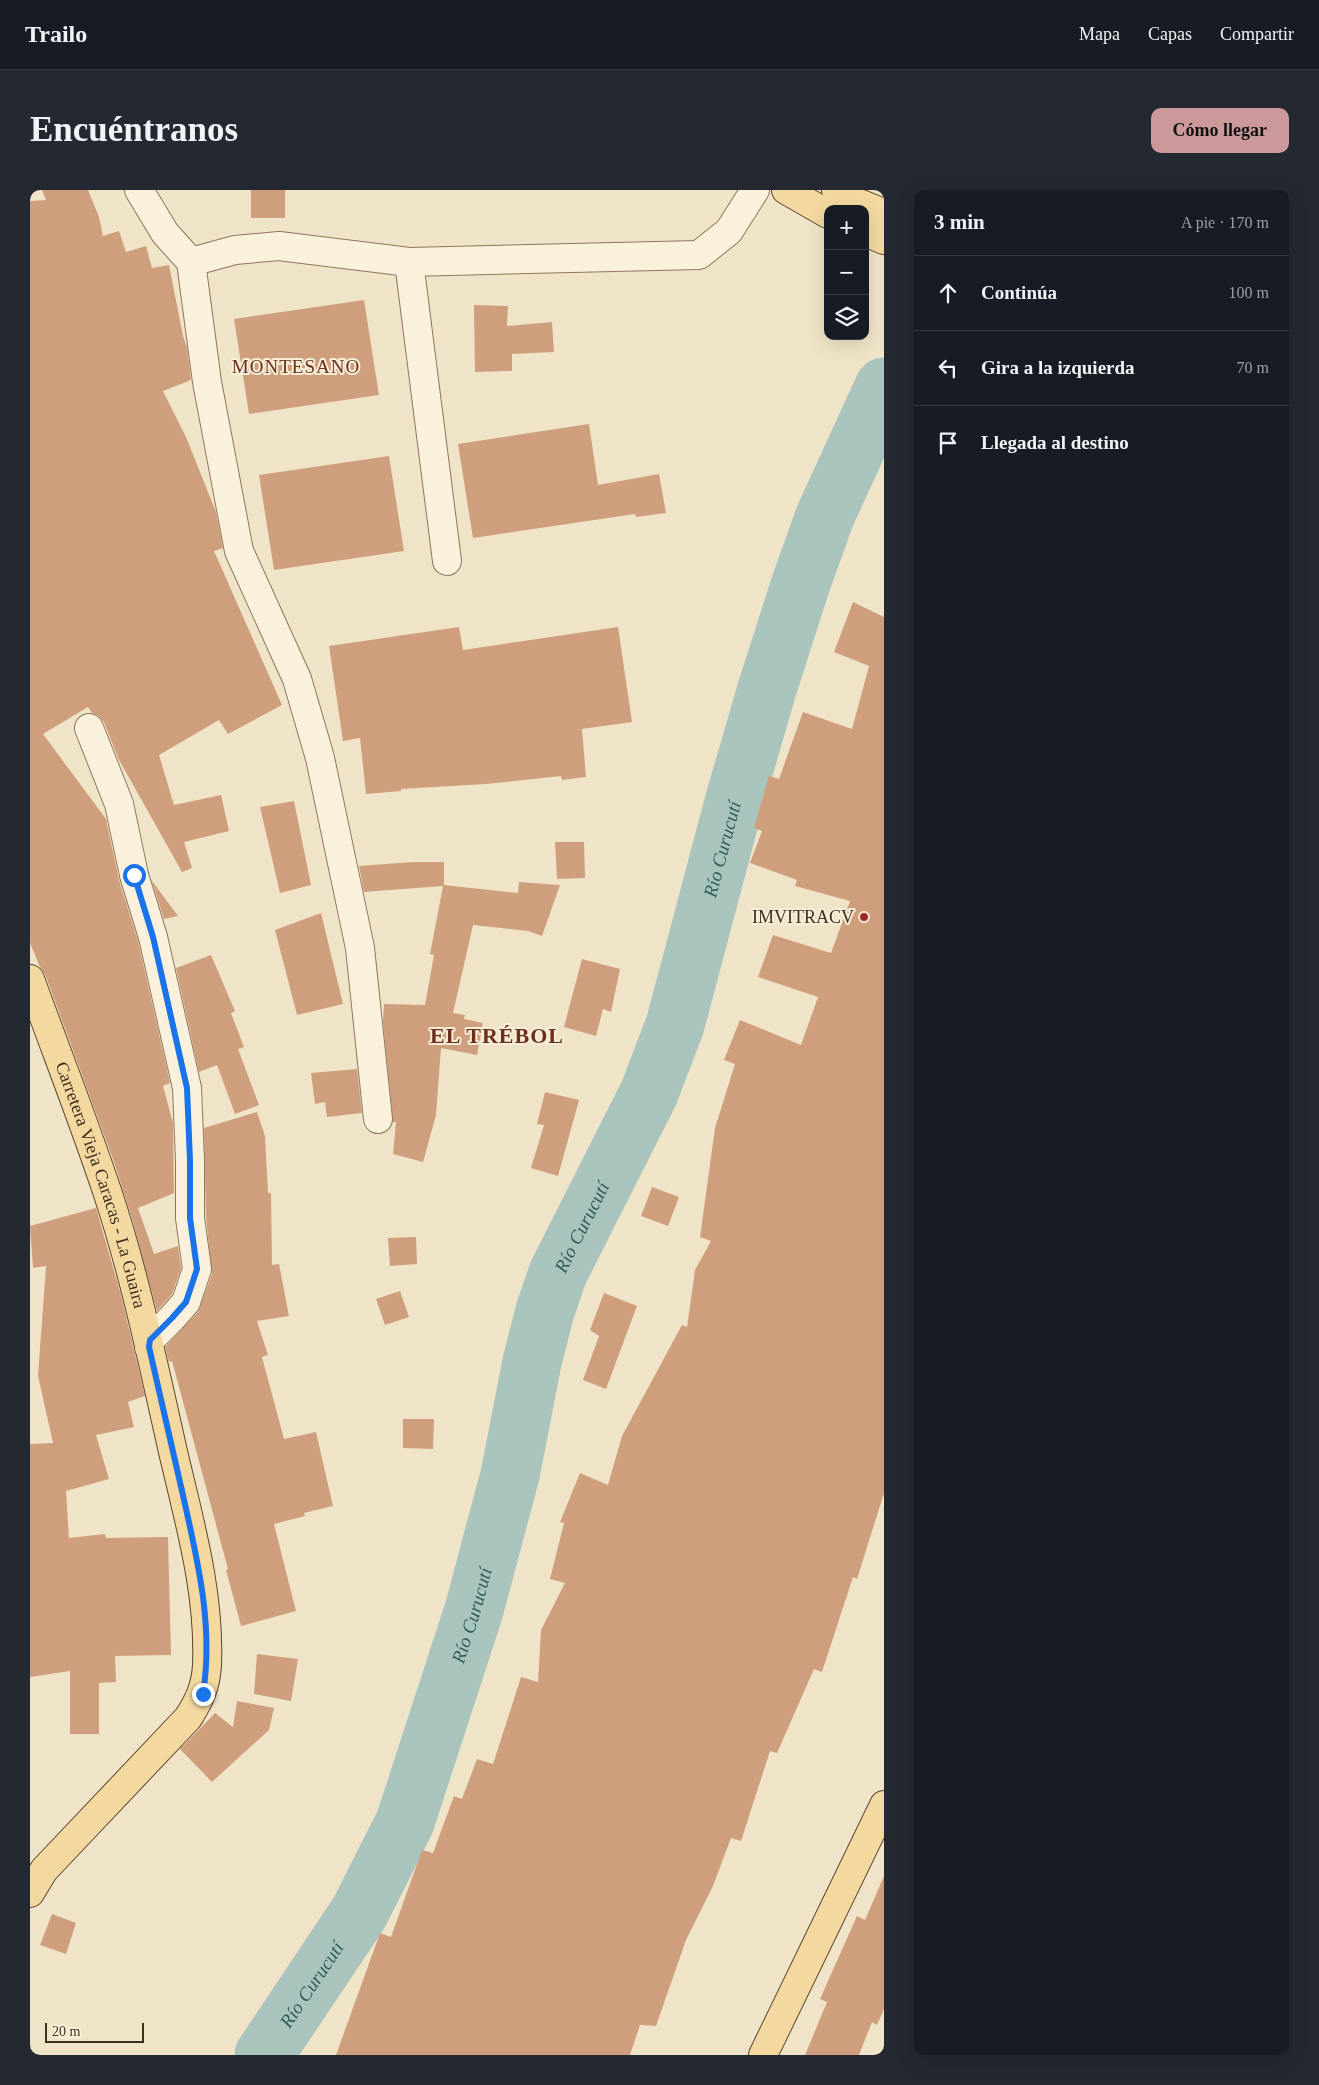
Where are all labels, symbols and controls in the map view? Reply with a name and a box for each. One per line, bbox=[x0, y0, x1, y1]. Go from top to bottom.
text: Trailo bbox=[25, 21, 87, 47]
text: Mapa bbox=[1079, 24, 1120, 44]
text: Capas bbox=[1148, 24, 1192, 44]
text: Compartir bbox=[1220, 24, 1294, 44]
button: Cómo llegar bbox=[1151, 108, 1289, 153]
text: Encuéntranos bbox=[30, 110, 238, 149]
map controls bbox=[824, 205, 869, 340]
button: + bbox=[824, 205, 869, 250]
text: 3 min bbox=[934, 210, 985, 234]
text: A pie · 170 m bbox=[1181, 214, 1269, 231]
button: − bbox=[824, 250, 869, 295]
icon: ahead bbox=[934, 279, 962, 307]
text: Continúa bbox=[981, 282, 1057, 303]
text: 100 m bbox=[1229, 284, 1269, 301]
button: layers bbox=[824, 295, 869, 340]
icon: left bbox=[934, 354, 962, 382]
district label: MONTESANO bbox=[232, 356, 360, 377]
text: Gira a la izquierda bbox=[981, 357, 1135, 378]
text: 70 m bbox=[1237, 359, 1269, 376]
icon: arrive bbox=[934, 429, 962, 457]
text: Llegada al destino bbox=[981, 432, 1129, 453]
water label: Río Curucutí bbox=[699, 797, 745, 900]
route start bbox=[123, 864, 146, 887]
place label: IMVITRACV bbox=[752, 907, 854, 927]
marker: IMVITRACV bbox=[858, 911, 870, 923]
district label: EL TRÉBOL bbox=[430, 1023, 564, 1048]
street label: Carretera Vieja Caracas - La Guaira bbox=[51, 1059, 150, 1310]
water label: Río Curucutí bbox=[549, 1177, 614, 1277]
water label: Río Curucutí bbox=[447, 1563, 496, 1667]
route end bbox=[192, 1683, 215, 1706]
water label: Río Curucutí bbox=[275, 1936, 348, 2032]
scale bar bbox=[45, 2020, 144, 2043]
text: 20 m bbox=[52, 2024, 80, 2039]

